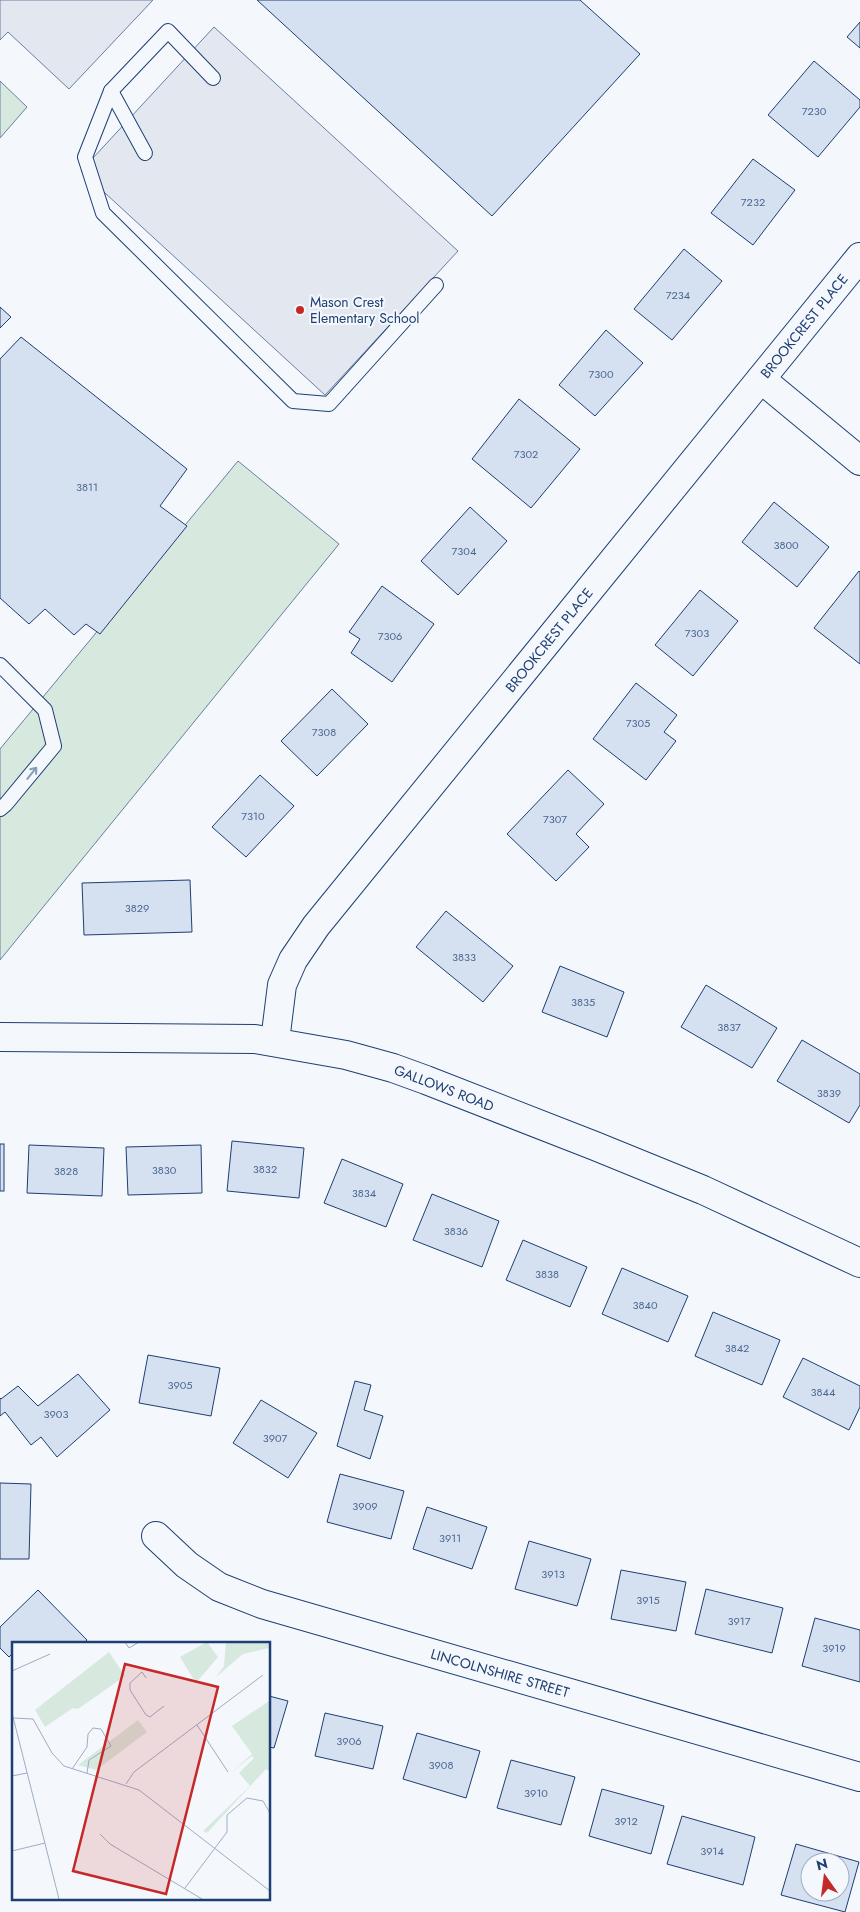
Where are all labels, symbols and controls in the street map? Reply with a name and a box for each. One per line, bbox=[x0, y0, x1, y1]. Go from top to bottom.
house number: 7230 bbox=[802, 103, 827, 119]
house number: 7232 bbox=[741, 194, 765, 210]
street label: BROOKCREST PLACE bbox=[756, 270, 852, 382]
house number: 7234 bbox=[666, 287, 691, 303]
place label: Mason Crest Elementary School bbox=[310, 292, 420, 328]
marker: Mason Crest Elementary School bbox=[294, 304, 306, 316]
house number: 7300 bbox=[589, 366, 614, 382]
house number: 7302 bbox=[514, 446, 538, 462]
house number: 3811 bbox=[76, 479, 98, 495]
house number: 3800 bbox=[773, 537, 799, 553]
house number: 7304 bbox=[452, 543, 477, 559]
street label: BROOKCREST PLACE bbox=[501, 584, 597, 696]
house number: 7303 bbox=[685, 625, 709, 641]
house number: 7306 bbox=[378, 628, 402, 644]
house number: 7305 bbox=[626, 715, 650, 731]
house number: 7308 bbox=[312, 724, 336, 740]
one-way arrow bbox=[27, 767, 38, 780]
house number: 7310 bbox=[241, 808, 265, 824]
house number: 7307 bbox=[543, 811, 567, 827]
house number: 3829 bbox=[125, 900, 149, 916]
house number: 3833 bbox=[452, 949, 476, 965]
house number: 3835 bbox=[571, 994, 595, 1010]
house number: 3837 bbox=[717, 1019, 741, 1035]
street label: GALLOWS ROAD bbox=[391, 1060, 497, 1116]
house number: 3839 bbox=[817, 1085, 841, 1101]
house number: 3832 bbox=[253, 1161, 277, 1177]
house number: 3830 bbox=[152, 1162, 177, 1178]
house number: 3828 bbox=[54, 1163, 78, 1179]
house number: 3834 bbox=[352, 1185, 377, 1201]
house number: 3836 bbox=[444, 1223, 468, 1239]
house number: 3838 bbox=[535, 1266, 559, 1282]
house number: 3840 bbox=[632, 1297, 658, 1313]
house number: 3842 bbox=[725, 1340, 749, 1356]
house number: 3905 bbox=[167, 1377, 193, 1393]
house number: 3844 bbox=[811, 1384, 836, 1400]
house number: 3903 bbox=[44, 1406, 68, 1422]
house number: 3907 bbox=[263, 1430, 288, 1446]
house number: 3909 bbox=[352, 1498, 378, 1514]
house number: 3911 bbox=[439, 1530, 461, 1546]
house number: 3913 bbox=[541, 1566, 565, 1582]
house number: 3915 bbox=[636, 1592, 660, 1608]
house number: 3917 bbox=[727, 1613, 751, 1629]
house number: 3919 bbox=[822, 1640, 846, 1656]
inset map bbox=[12, 1642, 270, 1900]
street label: LINCOLNSHIRE STREET bbox=[428, 1644, 572, 1702]
house number: 3906 bbox=[336, 1733, 362, 1749]
house number: 3908 bbox=[429, 1757, 453, 1773]
house number: 3910 bbox=[524, 1785, 548, 1801]
house number: 3912 bbox=[614, 1813, 638, 1829]
house number: 3914 bbox=[700, 1843, 724, 1859]
north arrow bbox=[800, 1852, 850, 1902]
text: N bbox=[814, 1853, 830, 1875]

